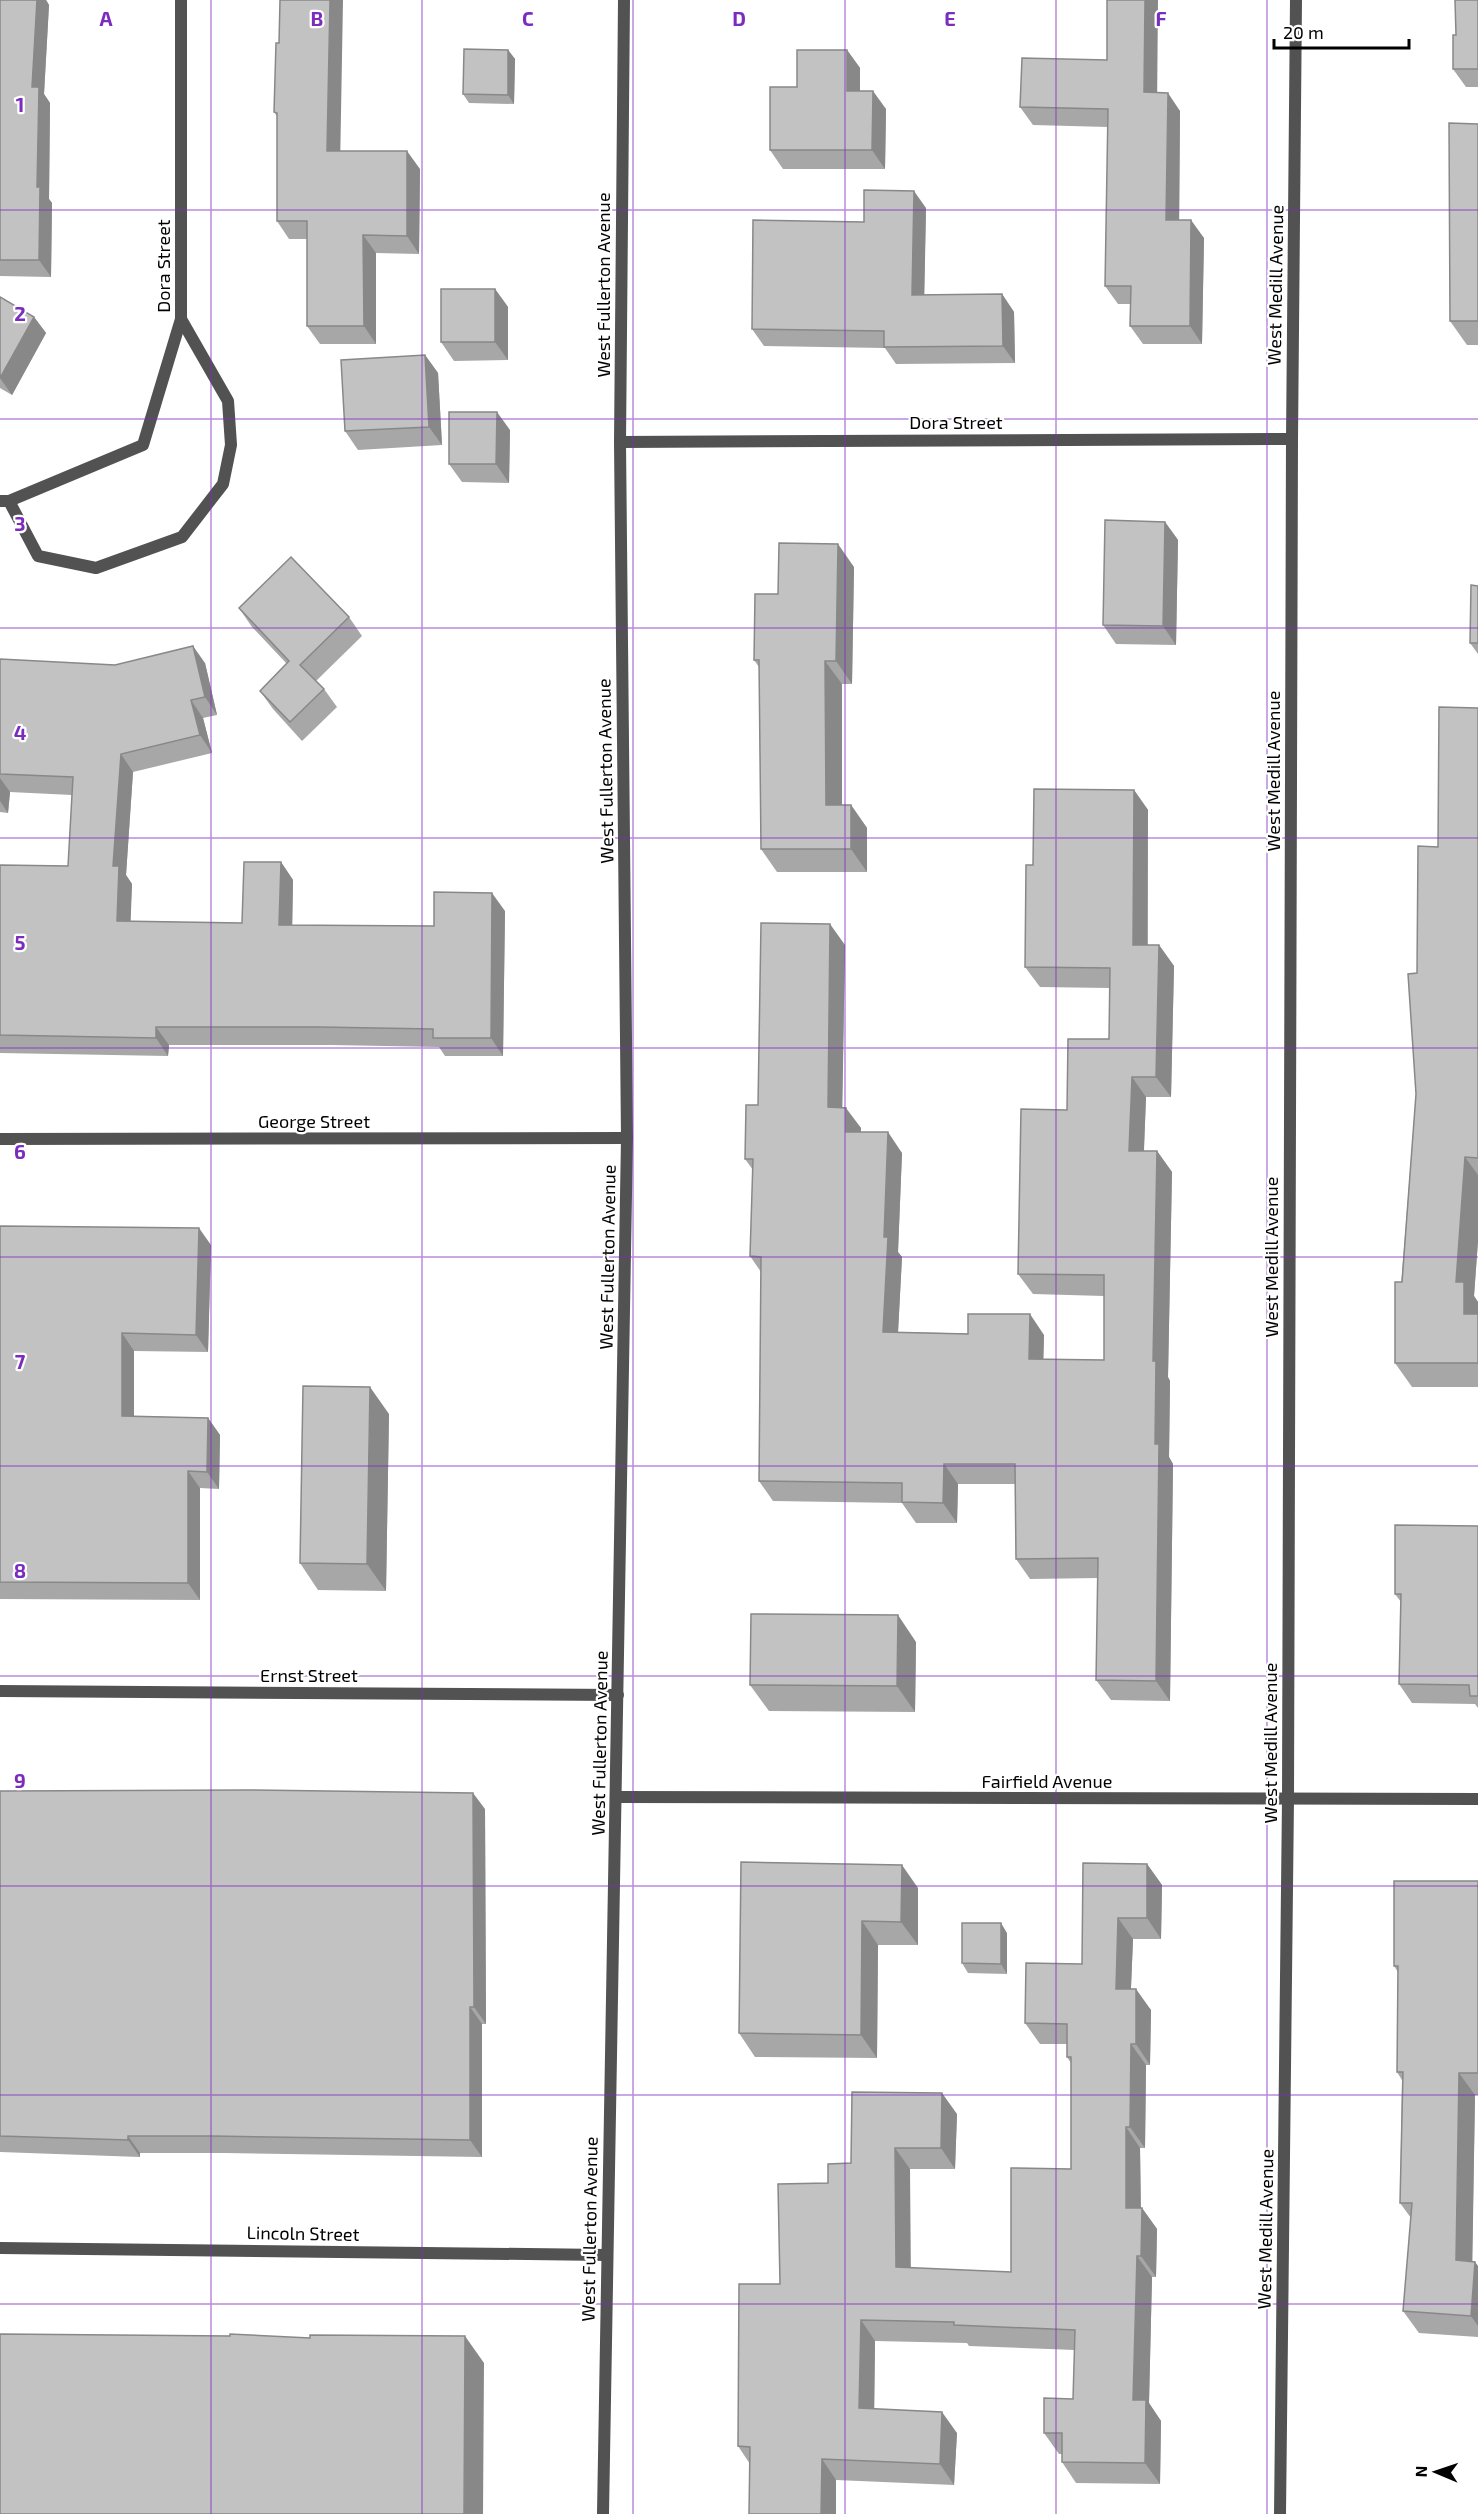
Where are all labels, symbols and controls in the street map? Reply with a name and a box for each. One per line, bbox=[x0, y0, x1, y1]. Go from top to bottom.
text: A bbox=[99, 6, 113, 30]
text: B bbox=[311, 6, 323, 30]
text: C bbox=[522, 6, 534, 30]
text: D bbox=[732, 6, 746, 30]
text: E bbox=[944, 6, 956, 30]
text: F bbox=[1155, 6, 1167, 30]
scale bar bbox=[1274, 12, 1409, 50]
text: 20 m bbox=[1283, 21, 1324, 43]
text: 1 bbox=[16, 92, 24, 116]
street label: West Fullerton Avenue bbox=[592, 192, 614, 378]
street label: West Medill Avenue bbox=[1263, 204, 1287, 366]
street label: Dora Street bbox=[152, 219, 174, 313]
text: 2 bbox=[14, 301, 26, 325]
street label: Dora Street bbox=[909, 411, 1003, 433]
text: 3 bbox=[14, 511, 26, 535]
street label: West Fullerton Avenue bbox=[592, 678, 618, 864]
street label: West Medill Avenue bbox=[1262, 691, 1284, 851]
text: 4 bbox=[14, 720, 27, 744]
text: 5 bbox=[14, 930, 26, 954]
street label: George Street bbox=[258, 1110, 370, 1132]
text: 6 bbox=[14, 1139, 26, 1163]
street label: West Fullerton Avenue bbox=[594, 1164, 620, 1350]
street label: West Medill Avenue bbox=[1260, 1177, 1282, 1337]
text: 7 bbox=[15, 1349, 26, 1373]
text: 8 bbox=[14, 1558, 26, 1582]
street label: West Fullerton Avenue bbox=[586, 1650, 612, 1836]
street label: West Medill Avenue bbox=[1259, 1663, 1281, 1823]
street label: Ernst Street bbox=[260, 1664, 358, 1686]
text: 9 bbox=[14, 1768, 26, 1792]
street label: Fairfield Avenue bbox=[982, 1770, 1113, 1792]
street label: West Fullerton Avenue bbox=[576, 2136, 602, 2322]
street label: West Medill Avenue bbox=[1253, 2148, 1277, 2310]
street label: Lincoln Street bbox=[246, 2221, 360, 2245]
north arrow bbox=[1406, 2442, 1466, 2502]
text: N bbox=[1411, 2465, 1430, 2478]

